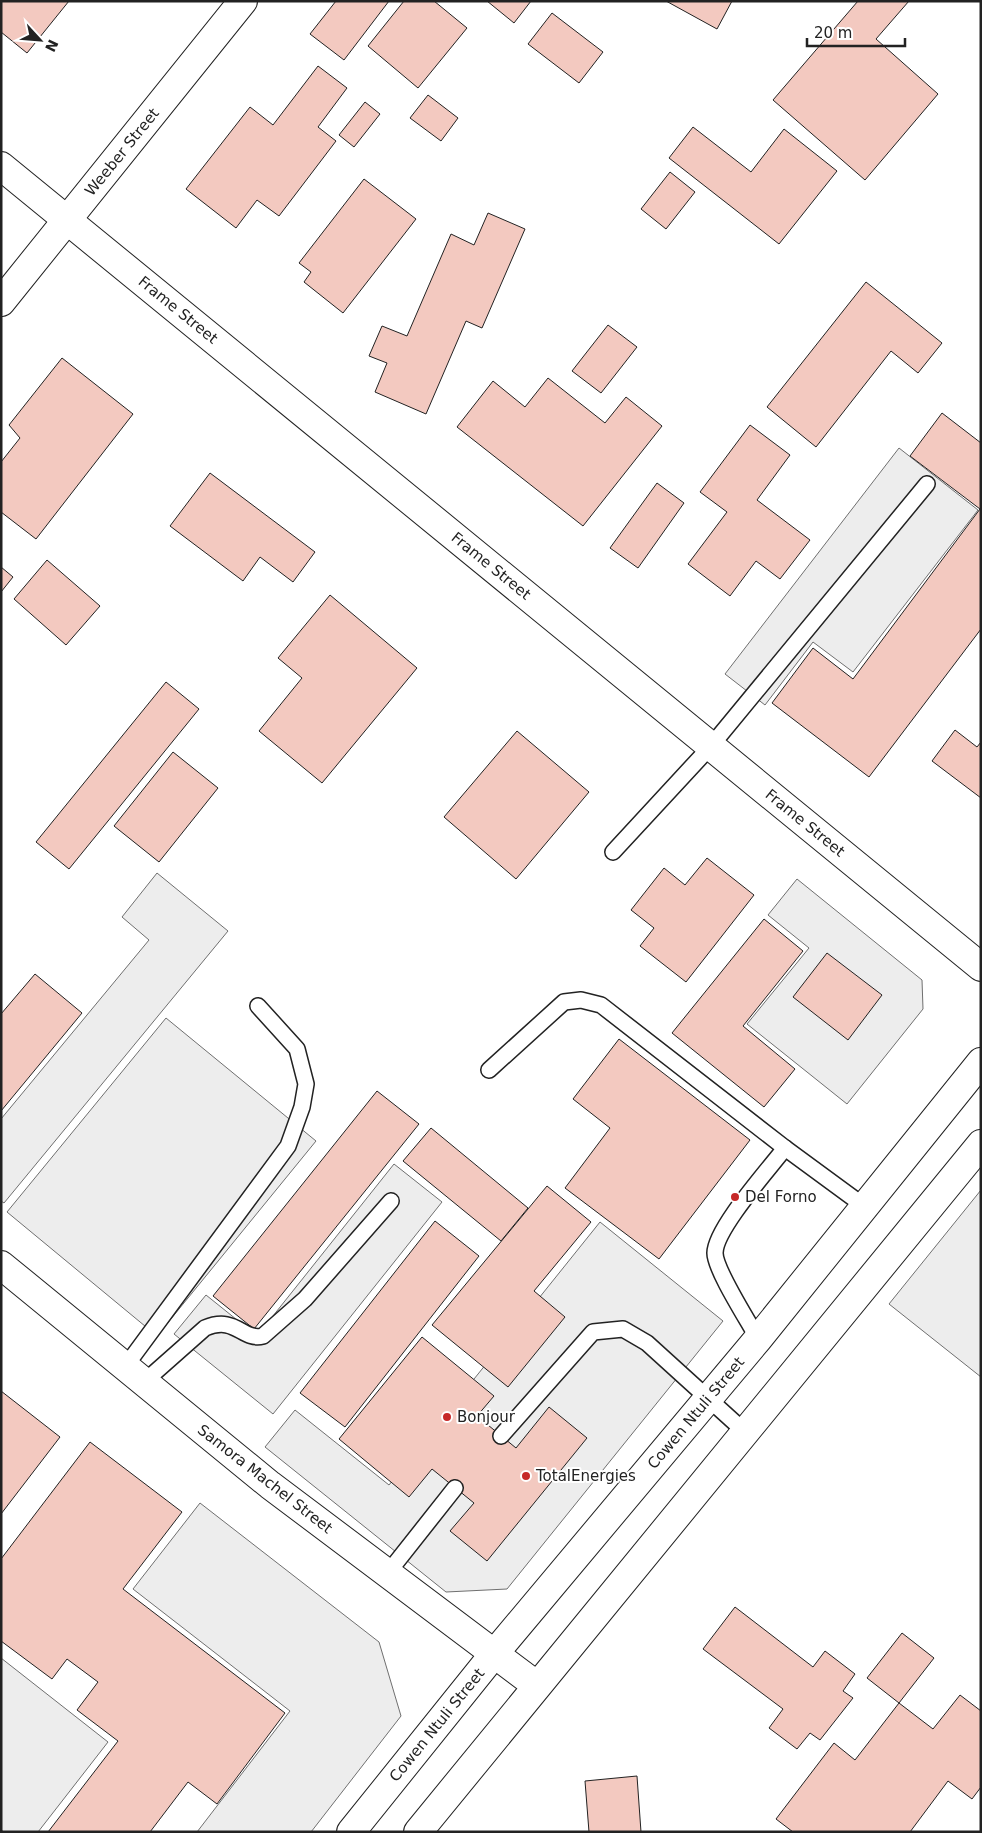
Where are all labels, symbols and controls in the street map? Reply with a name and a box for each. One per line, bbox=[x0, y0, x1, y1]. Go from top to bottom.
north arrow bbox=[15, 15, 65, 65]
scale bar bbox=[807, 15, 904, 47]
text: 20 m bbox=[814, 24, 852, 42]
text: N bbox=[42, 37, 61, 54]
street label: Weeber Street bbox=[81, 104, 163, 200]
street label: Frame Street bbox=[135, 272, 221, 348]
street label: Frame Street bbox=[448, 528, 534, 604]
street label: Frame Street bbox=[762, 785, 848, 861]
place label: Del Forno bbox=[745, 1188, 817, 1206]
marker: Del Forno bbox=[729, 1191, 741, 1203]
street label: Cowen Ntuli Street bbox=[644, 1353, 748, 1473]
place label: Bonjour bbox=[457, 1408, 516, 1426]
marker: Bonjour bbox=[441, 1411, 453, 1423]
street label: Samora Machel Street bbox=[194, 1421, 336, 1537]
place label: TotalEnergies bbox=[535, 1467, 636, 1485]
marker: TotalEnergies bbox=[520, 1470, 532, 1482]
street label: Cowen Ntuli Street bbox=[386, 1665, 488, 1785]

